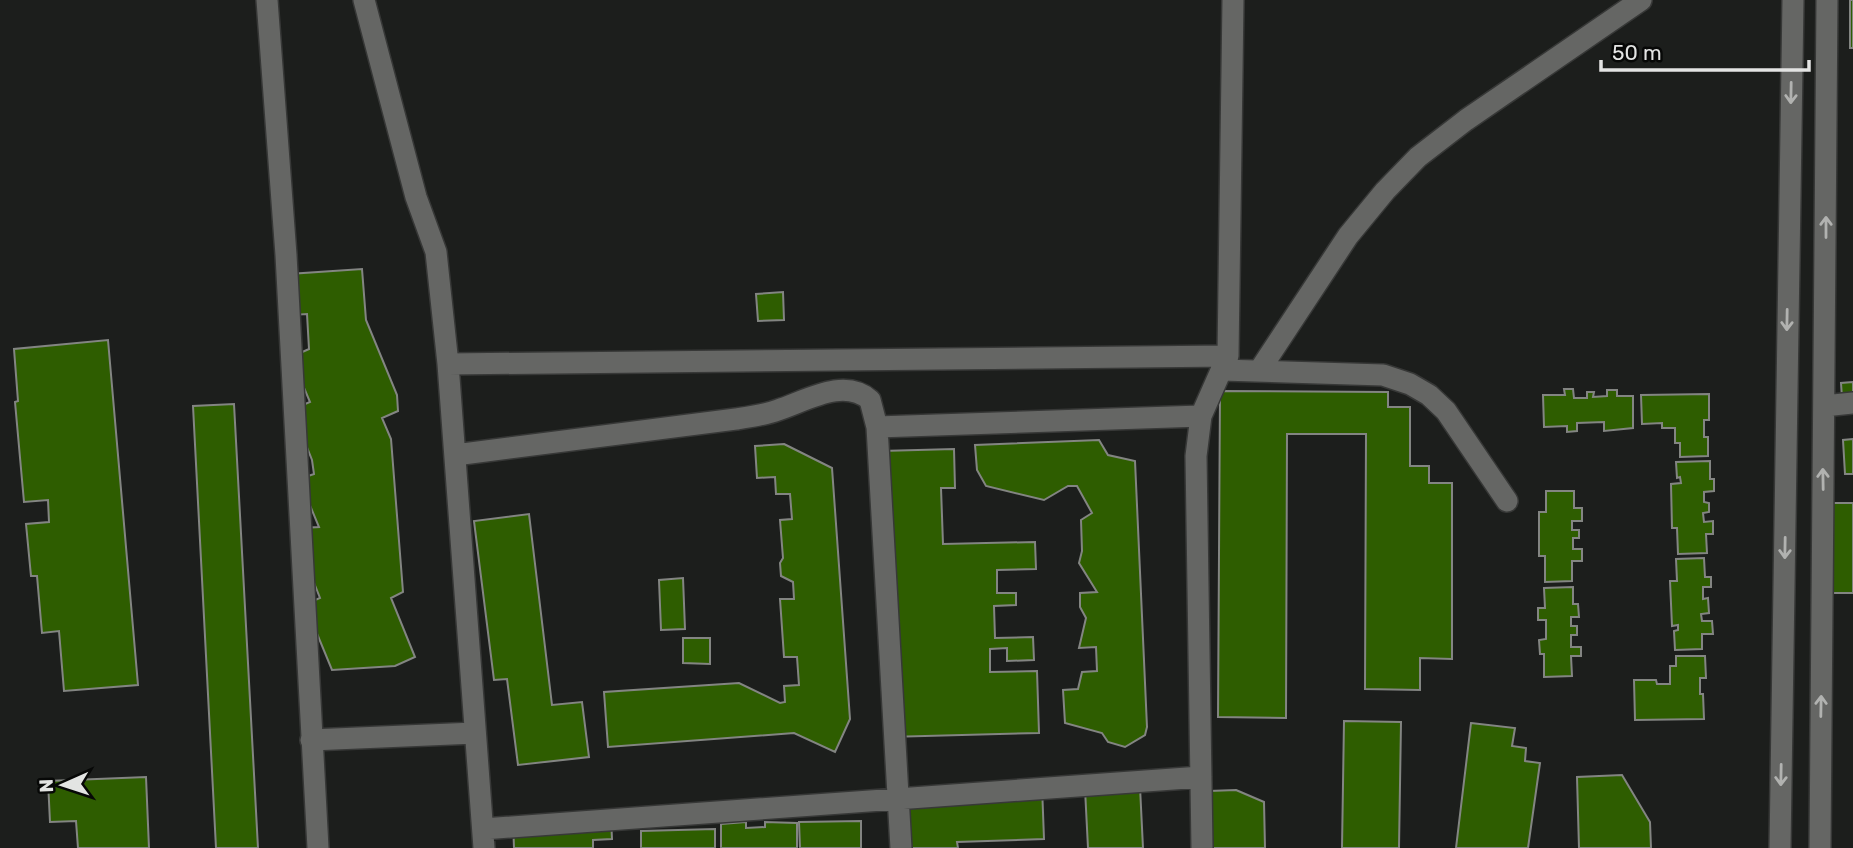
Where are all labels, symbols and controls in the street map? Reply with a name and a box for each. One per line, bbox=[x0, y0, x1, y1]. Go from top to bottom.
scale bar bbox=[1601, 28, 1809, 72]
text: 50 m bbox=[1612, 40, 1662, 65]
one-way arrow bbox=[1784, 81, 1798, 104]
one-way arrow bbox=[1819, 216, 1832, 239]
one-way arrow bbox=[1780, 308, 1794, 331]
one-way arrow bbox=[1816, 468, 1830, 491]
one-way arrow bbox=[1778, 536, 1792, 559]
one-way arrow bbox=[1814, 695, 1827, 718]
north arrow bbox=[28, 750, 98, 820]
one-way arrow bbox=[1774, 763, 1788, 786]
text: N bbox=[35, 778, 58, 793]

